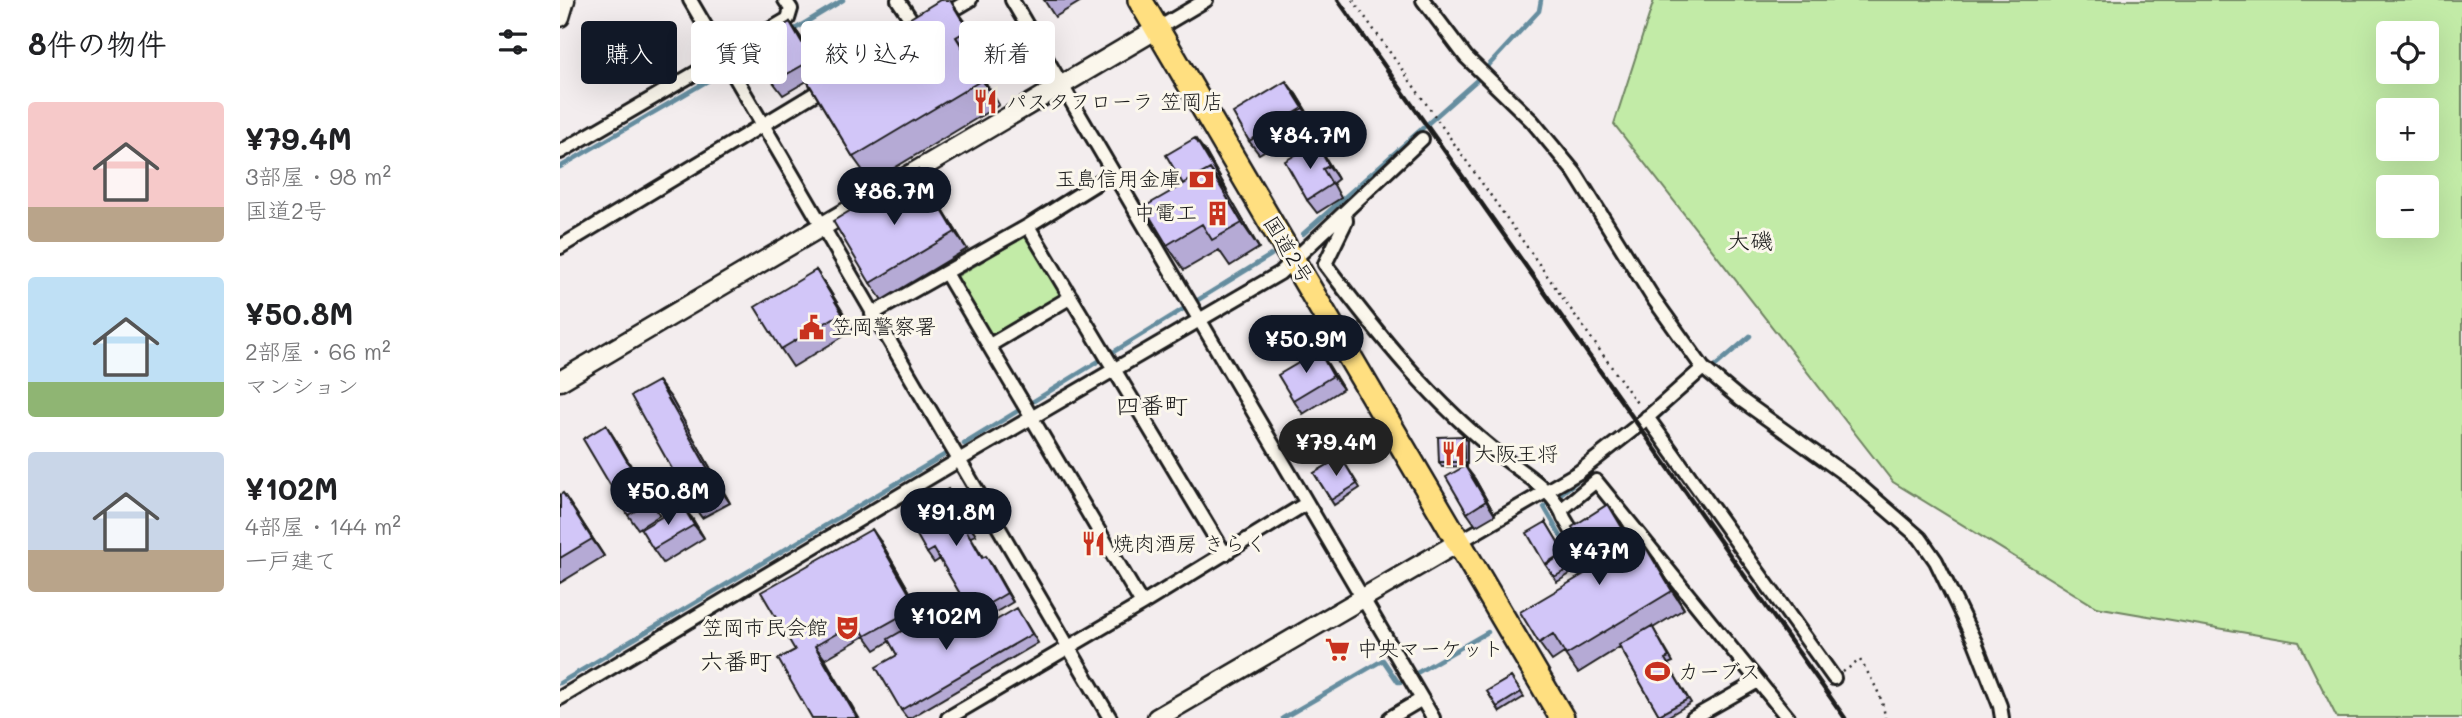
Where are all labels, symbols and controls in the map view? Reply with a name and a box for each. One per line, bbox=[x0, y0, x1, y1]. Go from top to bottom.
chip: 購入 bbox=[581, 21, 677, 84]
chip: 賃貸 bbox=[691, 21, 787, 84]
chip: 絞り込み bbox=[801, 21, 945, 84]
chip: 新着 bbox=[959, 21, 1055, 84]
map controls bbox=[2376, 21, 2439, 238]
button: locate bbox=[2376, 21, 2439, 84]
text: 8件の物件 bbox=[28, 23, 167, 63]
icon: filters bbox=[494, 23, 532, 61]
place label: パスタフローラ 笠岡店 bbox=[1006, 87, 1223, 114]
restaurant icon: パスタフローラ 笠岡店 bbox=[972, 88, 1000, 116]
button: + bbox=[2376, 98, 2439, 161]
pin: ¥84.7M bbox=[1253, 111, 1367, 171]
text: ¥79.4M bbox=[245, 118, 352, 158]
text: ¥84.7M bbox=[1269, 119, 1351, 149]
icon: home bbox=[84, 130, 168, 214]
text: 3部屋 · 98 m² bbox=[245, 161, 391, 191]
place label: 玉島信用金庫 bbox=[1055, 164, 1181, 191]
bank icon: 玉島信用金庫 bbox=[1187, 165, 1215, 193]
pin: ¥86.7M bbox=[837, 168, 951, 227]
text: ¥86.7M bbox=[853, 175, 935, 205]
button: − bbox=[2376, 175, 2439, 238]
text: 国道2号 bbox=[245, 195, 327, 225]
place label: 中電工 bbox=[1134, 198, 1197, 225]
building icon: 中電工 bbox=[1203, 199, 1231, 227]
street label: 国道2号 bbox=[1258, 210, 1320, 288]
district label: 大磯 bbox=[1727, 225, 1773, 255]
text: ¥50.8M bbox=[245, 293, 354, 333]
icon: home bbox=[84, 305, 168, 389]
place label: 笠岡警察署 bbox=[831, 312, 936, 339]
public building icon: 笠岡警察署 bbox=[797, 313, 825, 341]
pin: ¥50.9M bbox=[1249, 316, 1363, 375]
text: ¥50.9M bbox=[1265, 323, 1347, 353]
text: 2部屋 · 66 m² bbox=[245, 336, 391, 366]
text: マンション bbox=[245, 370, 359, 400]
district label: 四番町 bbox=[1116, 389, 1188, 420]
pin: ¥79.4M bbox=[1279, 419, 1393, 478]
text: ¥79.4M bbox=[1295, 426, 1377, 456]
place label: 大阪王将 bbox=[1474, 439, 1558, 466]
restaurant icon: 大阪王将 bbox=[1440, 440, 1468, 468]
text: ¥102M bbox=[245, 468, 338, 508]
pin: ¥50.8M bbox=[611, 468, 725, 527]
text: ¥50.8M bbox=[626, 475, 710, 505]
icon: home bbox=[84, 480, 168, 564]
pin: ¥91.8M bbox=[899, 489, 1013, 548]
text: ¥91.8M bbox=[916, 496, 996, 526]
text: 4部屋 · 144 m² bbox=[245, 511, 401, 541]
pin: ¥47M bbox=[1558, 528, 1640, 587]
place label: 焼肉酒房 きらく bbox=[1113, 529, 1267, 556]
restaurant icon: 焼肉酒房 きらく bbox=[1079, 530, 1107, 558]
text: ¥47M bbox=[1568, 535, 1630, 565]
text: 一戸建て bbox=[245, 545, 337, 575]
pin: ¥102M bbox=[897, 592, 995, 652]
text: ¥102M bbox=[910, 600, 982, 630]
place label: 笠岡市民会館 bbox=[702, 613, 828, 640]
theatre icon: 笠岡市民会館 bbox=[834, 614, 862, 642]
place label: 中央マーケット bbox=[1357, 634, 1504, 661]
supermarket icon: 中央マーケット bbox=[1323, 635, 1351, 663]
district label: 六番町 bbox=[700, 645, 772, 676]
place label: カーブス bbox=[1678, 657, 1761, 684]
sports icon: カーブス bbox=[1644, 658, 1672, 686]

